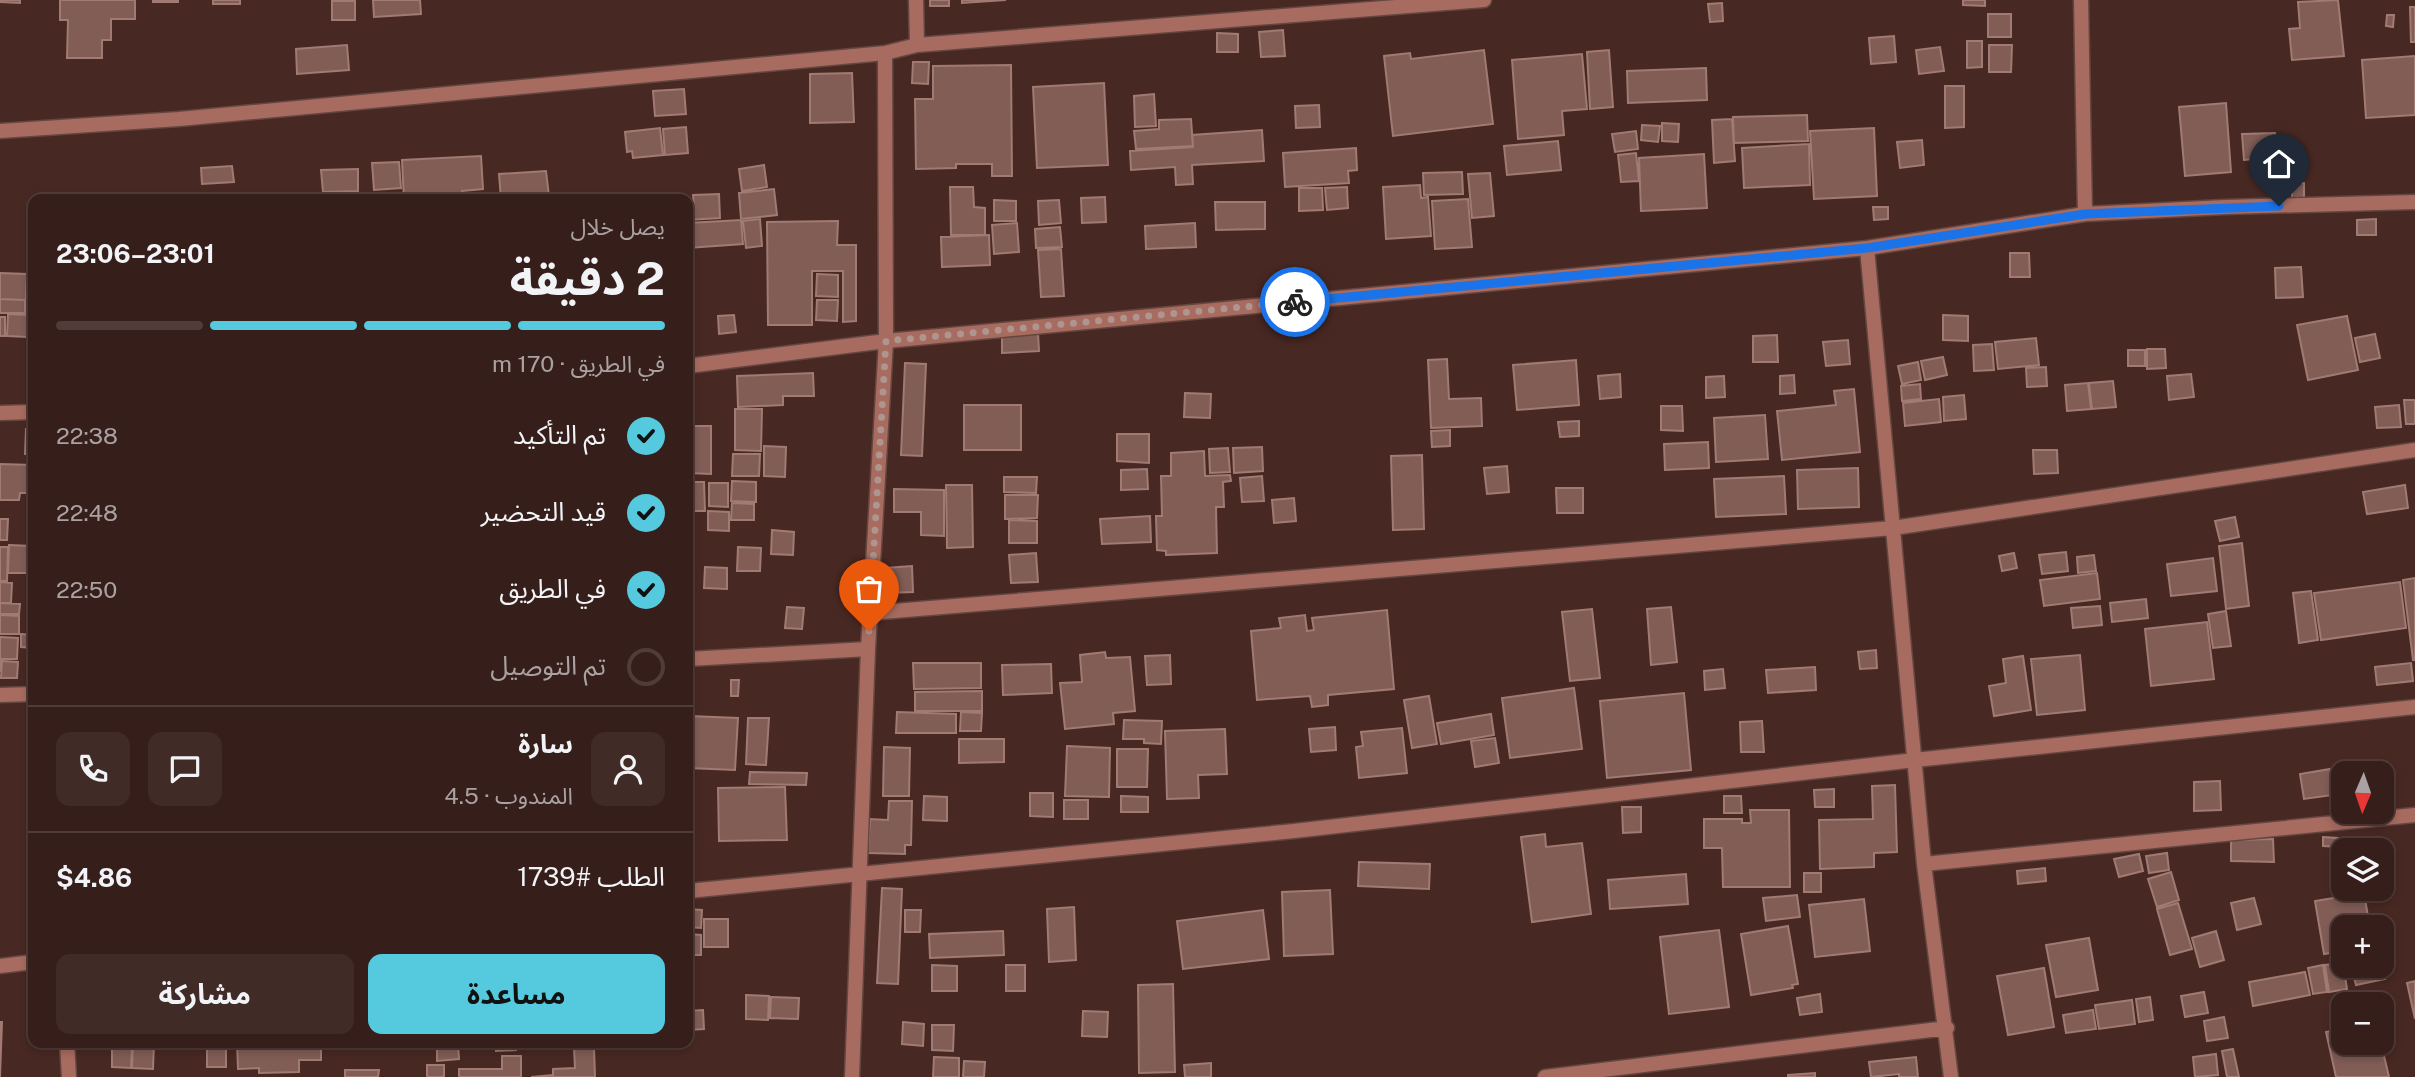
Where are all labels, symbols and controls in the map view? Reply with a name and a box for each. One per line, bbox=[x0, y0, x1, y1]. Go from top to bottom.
pin bbox=[2249, 134, 2309, 206]
icon: home bbox=[2260, 145, 2298, 183]
text: يصل خلال bbox=[571, 213, 665, 240]
text: 23:01–23:06 bbox=[56, 238, 215, 269]
text: 2 دقيقة bbox=[510, 251, 665, 305]
courier bbox=[1260, 267, 1330, 337]
icon: bike bbox=[1276, 283, 1314, 321]
text: في الطريق · 170 m bbox=[492, 350, 665, 377]
icon: check bbox=[627, 417, 665, 455]
text: تم التأكيد bbox=[513, 419, 606, 450]
text: 22:38 bbox=[56, 422, 118, 449]
icon: check bbox=[627, 494, 665, 532]
text: قيد التحضير bbox=[481, 496, 606, 527]
text: 22:48 bbox=[56, 499, 118, 526]
pin bbox=[839, 559, 899, 631]
icon: bag bbox=[850, 570, 888, 608]
icon: check bbox=[627, 571, 665, 609]
text: في الطريق bbox=[499, 573, 606, 604]
text: 22:50 bbox=[56, 576, 117, 603]
text: تم التوصيل bbox=[490, 650, 606, 681]
text: سارة bbox=[518, 728, 573, 759]
button: phone bbox=[56, 732, 130, 806]
button: chat bbox=[148, 732, 222, 806]
button: person bbox=[591, 732, 665, 806]
north arrow bbox=[2331, 761, 2394, 824]
map controls bbox=[2331, 761, 2394, 1055]
text: المندوب · 4.5 bbox=[444, 782, 573, 809]
button: layers bbox=[2331, 838, 2394, 901]
text: الطلب #1739 bbox=[517, 861, 665, 892]
text: $4.86 bbox=[56, 862, 132, 893]
button: + bbox=[2331, 915, 2394, 978]
button: مشاركة bbox=[56, 954, 354, 1034]
button: مساعدة bbox=[368, 954, 665, 1034]
button: − bbox=[2331, 992, 2394, 1055]

